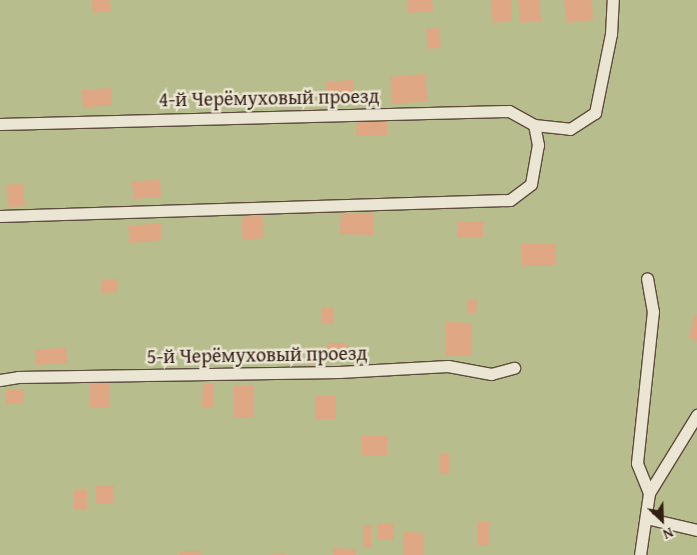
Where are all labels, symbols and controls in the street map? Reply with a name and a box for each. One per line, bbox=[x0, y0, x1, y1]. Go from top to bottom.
street label: 4-й Черёмуховый проезд bbox=[158, 83, 380, 111]
street label: 5-й Черёмуховый проезд bbox=[146, 340, 368, 368]
north arrow bbox=[637, 495, 687, 545]
text: N bbox=[660, 523, 676, 545]

